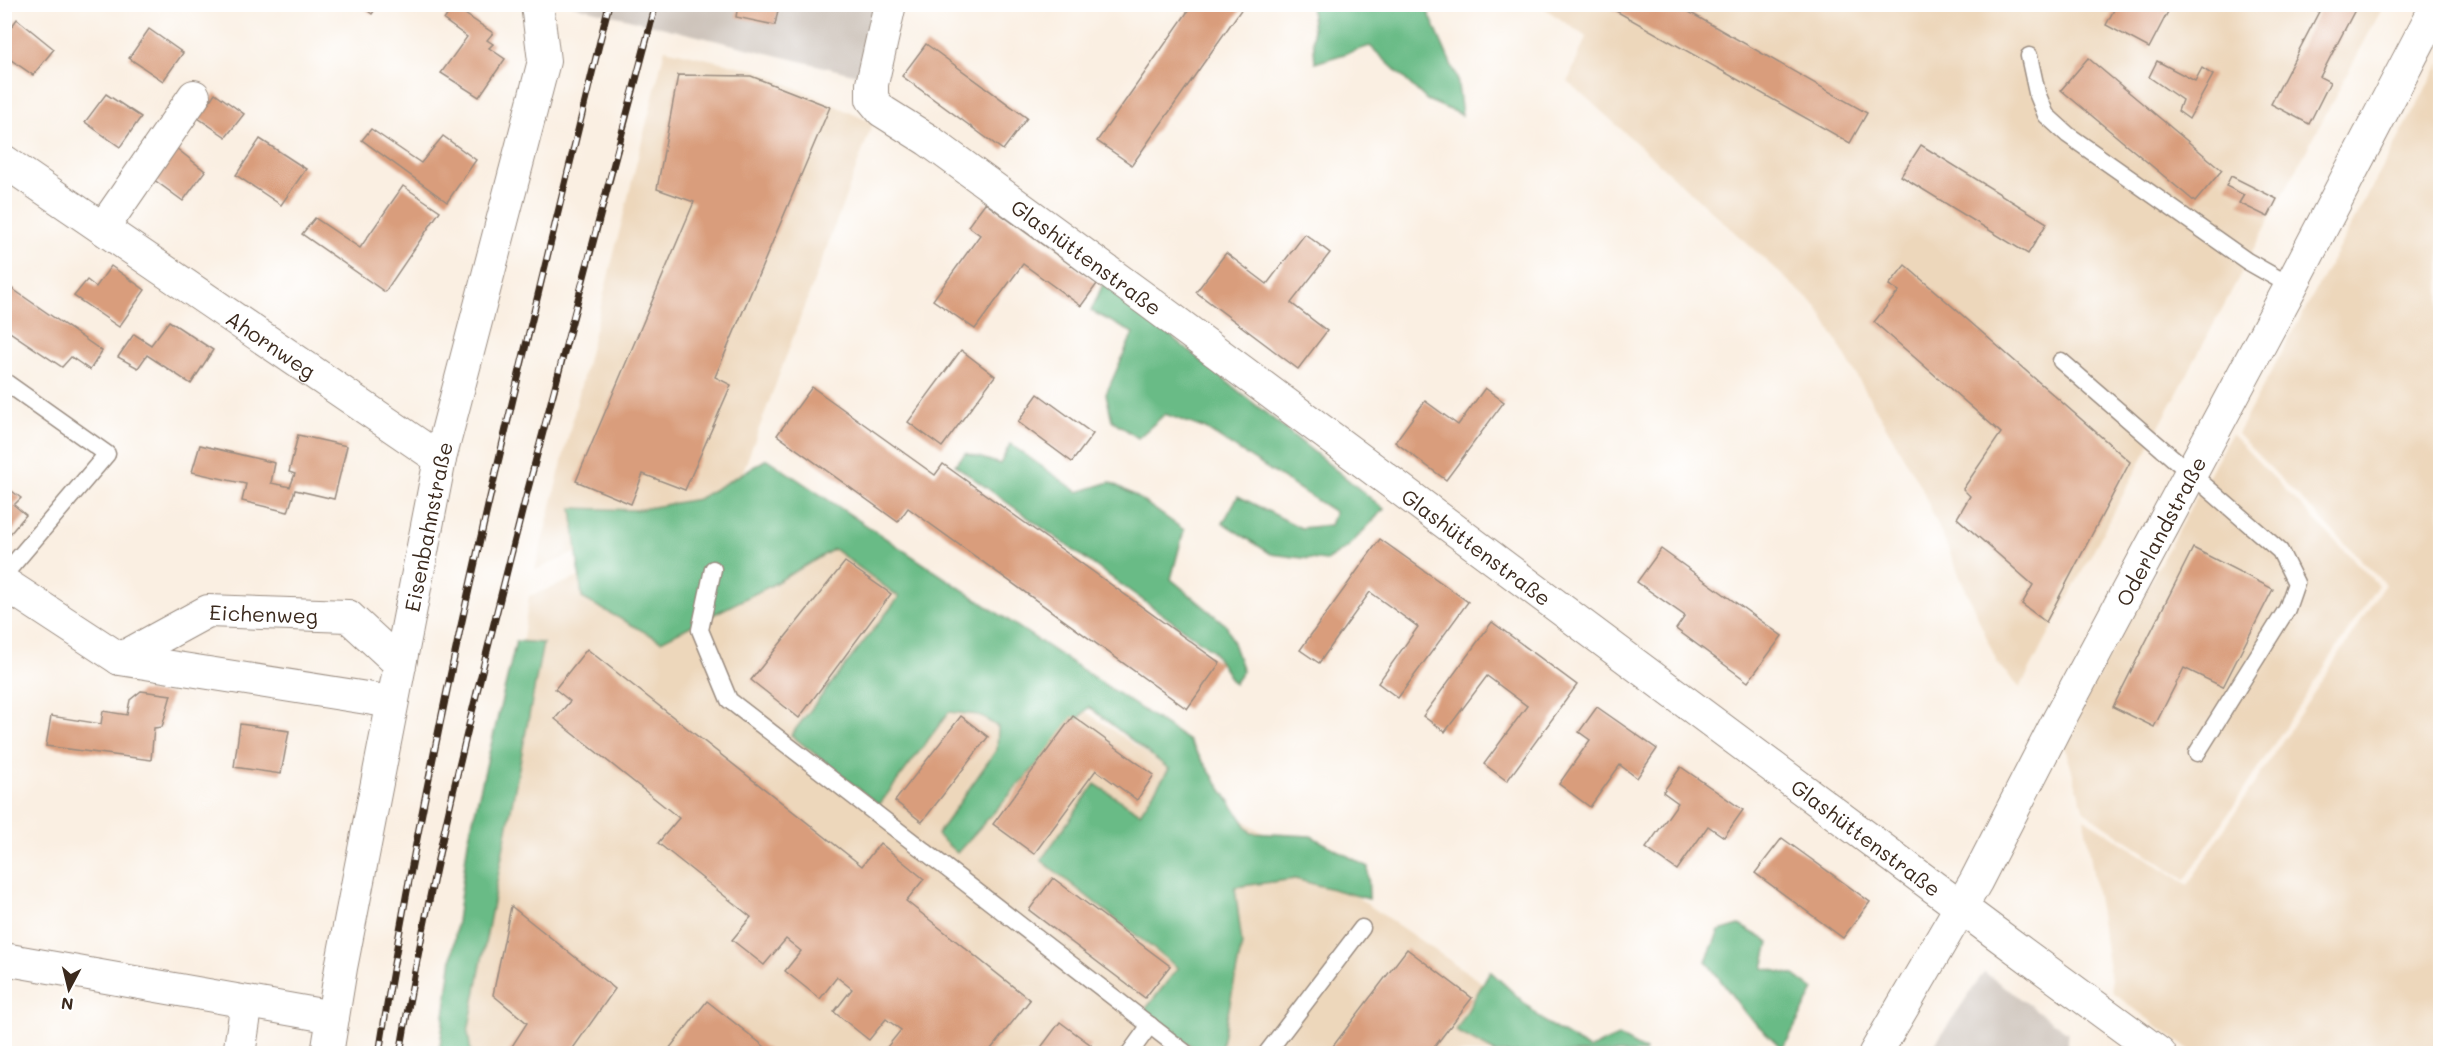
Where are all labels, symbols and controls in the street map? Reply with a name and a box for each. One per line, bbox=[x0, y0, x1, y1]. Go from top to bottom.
street label: Glashüttenstraße bbox=[1006, 192, 1168, 320]
street label: Ahornweg bbox=[222, 304, 321, 384]
street label: Eisenbahnstraße bbox=[397, 438, 458, 614]
street label: Oderlandstraße bbox=[2109, 451, 2211, 610]
street label: Glashüttenstraße bbox=[1397, 482, 1557, 611]
street label: Eichenweg bbox=[209, 598, 319, 628]
street label: Glashüttenstraße bbox=[1786, 772, 1947, 902]
north arrow bbox=[39, 959, 99, 1019]
text: N bbox=[60, 993, 74, 1016]

